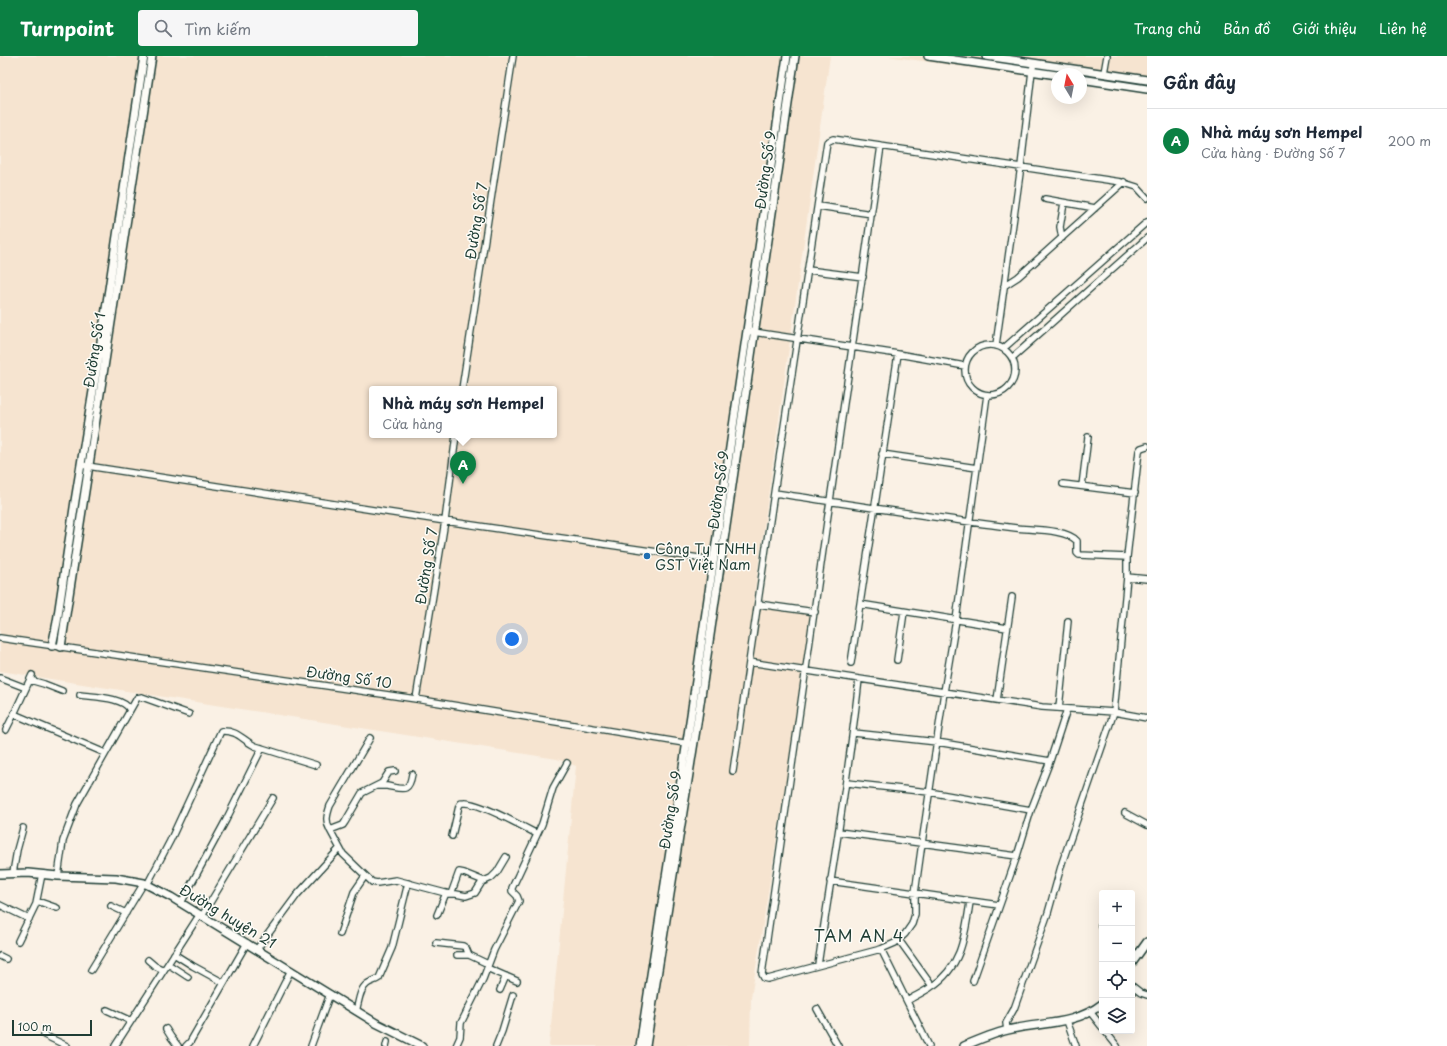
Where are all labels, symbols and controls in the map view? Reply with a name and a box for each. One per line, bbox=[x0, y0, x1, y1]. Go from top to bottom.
search box bbox=[138, 10, 418, 46]
text: Turnpoint bbox=[20, 14, 114, 42]
icon: search bbox=[152, 17, 174, 39]
text: Tìm kiếm bbox=[184, 17, 251, 40]
text: Trang chủ bbox=[1134, 18, 1201, 39]
text: Bản đồ bbox=[1223, 18, 1270, 39]
text: Giới thiệu bbox=[1292, 18, 1357, 39]
text: Liên hệ bbox=[1379, 18, 1427, 39]
north arrow bbox=[1051, 68, 1087, 104]
text: Gần đây bbox=[1163, 69, 1236, 95]
text: Nhà máy sơn Hempel bbox=[1201, 120, 1362, 143]
street label: Đường Số 9 bbox=[749, 129, 781, 211]
text: A bbox=[1171, 131, 1181, 150]
text: 200 m bbox=[1388, 131, 1431, 150]
text: Cửa hàng · Đường Số 7 bbox=[1201, 143, 1345, 162]
street label: Đường Số 7 bbox=[460, 181, 492, 261]
street label: Đường Số 1 bbox=[78, 311, 110, 389]
popup bbox=[369, 386, 557, 438]
text: Nhà máy sơn Hempel bbox=[382, 391, 544, 414]
text: Cửa hàng bbox=[382, 414, 443, 433]
street label: Đường Số 9 bbox=[702, 449, 734, 531]
pin: A bbox=[450, 451, 476, 484]
street label: Đường Số 7 bbox=[410, 526, 442, 606]
place label: Công Ty TNHH GST Việt Nam bbox=[655, 538, 756, 575]
marker: Công Ty TNHH GST Việt Nam bbox=[642, 551, 652, 561]
your location bbox=[502, 629, 522, 649]
street label: Đường Số 10 bbox=[305, 661, 393, 693]
street label: Đường Số 9 bbox=[653, 769, 687, 851]
street label: Đường huyện 21 bbox=[176, 879, 280, 953]
map controls bbox=[1099, 890, 1135, 1034]
button: + bbox=[1099, 890, 1135, 926]
district label: TAM AN 4 bbox=[814, 923, 904, 947]
button: − bbox=[1099, 926, 1135, 962]
button: locate bbox=[1099, 962, 1135, 998]
button: layers bbox=[1099, 998, 1135, 1034]
scale bar bbox=[12, 1018, 92, 1037]
text: 100 m bbox=[18, 1018, 52, 1035]

